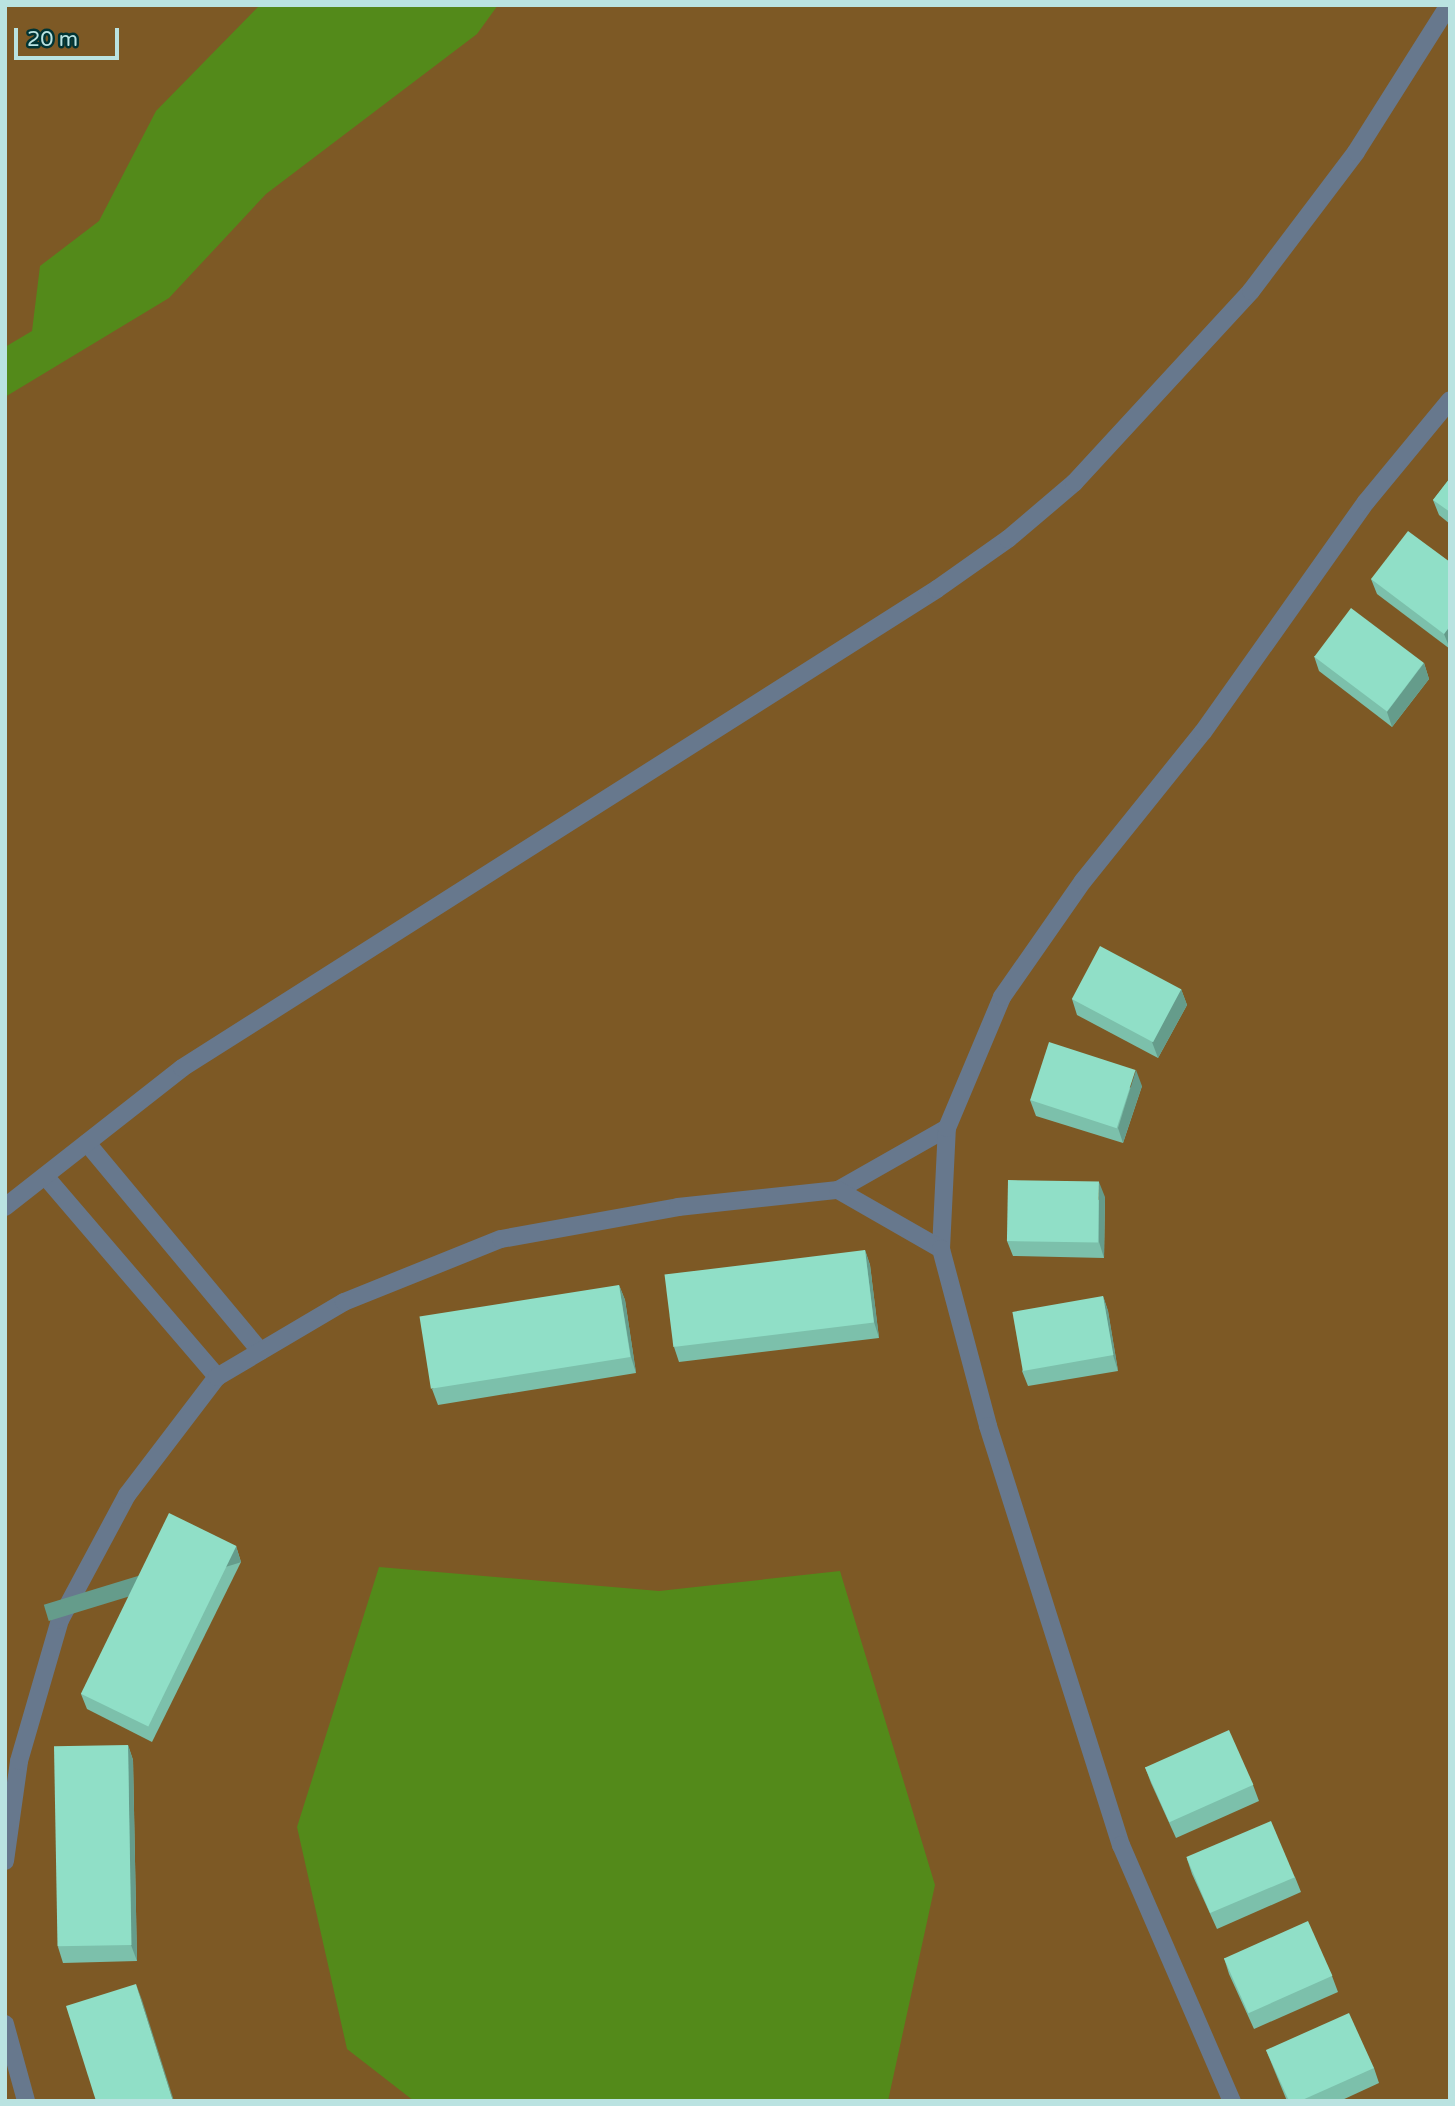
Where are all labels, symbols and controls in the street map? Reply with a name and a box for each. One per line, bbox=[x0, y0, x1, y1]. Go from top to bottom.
scale bar bbox=[18, 14, 122, 58]
text: 20 m bbox=[27, 27, 78, 52]

